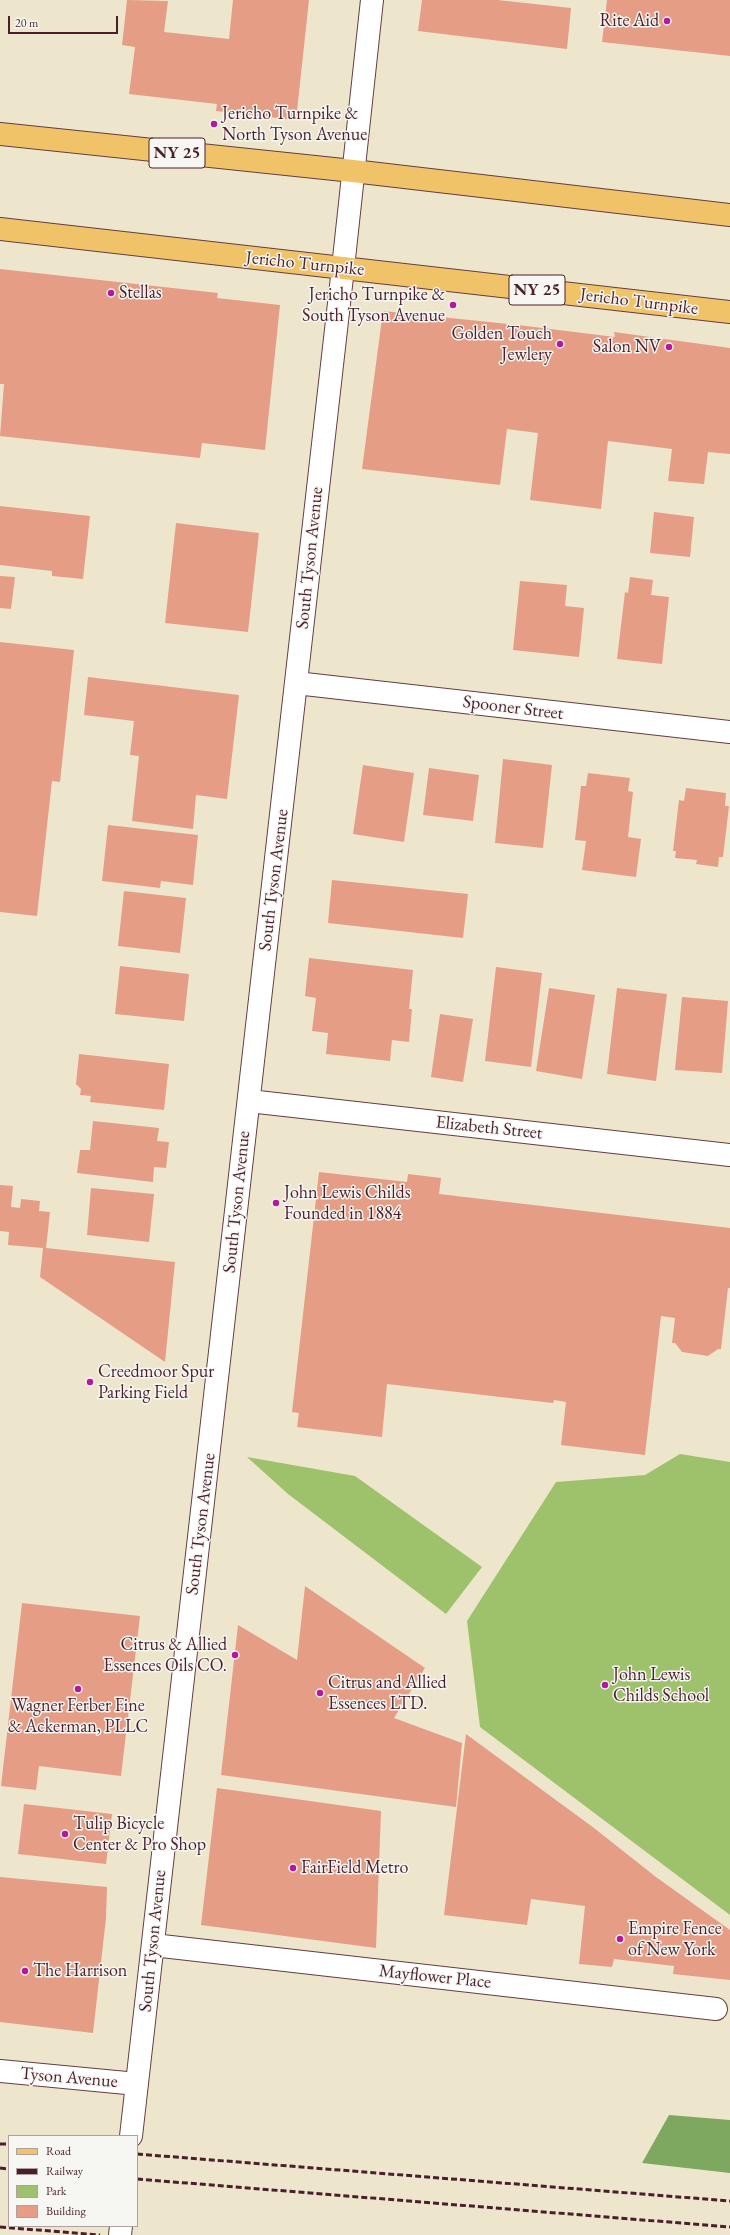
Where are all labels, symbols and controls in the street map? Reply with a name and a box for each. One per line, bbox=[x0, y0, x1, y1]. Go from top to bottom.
scale bar bbox=[10, 8, 120, 34]
place label: Rite Aid bbox=[600, 10, 659, 32]
text: 20 m bbox=[15, 15, 38, 31]
marker: Rite Aid bbox=[662, 16, 672, 26]
place label: Jericho Turnpike & North Tyson Avenue bbox=[222, 103, 367, 146]
marker: Jericho Turnpike & North Tyson Avenue bbox=[209, 119, 219, 129]
road number: NY 25 bbox=[149, 138, 205, 168]
street label: Jericho Turnpike bbox=[245, 247, 365, 281]
road number: NY 25 bbox=[509, 275, 565, 305]
place label: Stellas bbox=[119, 282, 162, 304]
place label: Jericho Turnpike & South Tyson Avenue bbox=[302, 284, 445, 326]
street label: Jericho Turnpike bbox=[579, 284, 699, 320]
marker: Stellas bbox=[106, 288, 116, 298]
marker: Jericho Turnpike & South Tyson Avenue bbox=[448, 300, 458, 310]
place label: Golden Touch Jewlery bbox=[452, 323, 552, 366]
place label: Salon NV bbox=[593, 336, 661, 358]
marker: Golden Touch Jewlery bbox=[555, 339, 565, 349]
marker: Salon NV bbox=[664, 342, 674, 352]
street label: South Tyson Avenue bbox=[292, 486, 328, 630]
street label: Spooner Street bbox=[461, 691, 565, 725]
street label: South Tyson Avenue bbox=[255, 808, 293, 952]
street label: Elizabeth Street bbox=[435, 1112, 543, 1144]
street label: South Tyson Avenue bbox=[219, 1130, 255, 1274]
place label: John Lewis Childs Founded in 1884 bbox=[284, 1182, 411, 1224]
marker: John Lewis Childs Founded in 1884 bbox=[271, 1198, 281, 1208]
place label: Creedmoor Spur Parking Field bbox=[98, 1361, 214, 1404]
marker: Creedmoor Spur Parking Field bbox=[85, 1377, 95, 1387]
street label: South Tyson Avenue bbox=[182, 1452, 220, 1596]
place label: Citrus & Allied Essences Oils CO. bbox=[103, 1634, 227, 1676]
marker: Citrus & Allied Essences Oils CO. bbox=[230, 1650, 240, 1660]
place label: John Lewis Childs School bbox=[613, 1664, 709, 1706]
place label: Citrus and Allied Essences LTD. bbox=[328, 1672, 447, 1714]
marker: John Lewis Childs School bbox=[600, 1680, 610, 1690]
marker: Wagner Ferber Fine & Ackerman, PLLC bbox=[73, 1684, 83, 1694]
marker: Citrus and Allied Essences LTD. bbox=[315, 1688, 325, 1698]
place label: Wagner Ferber Fine & Ackerman, PLLC bbox=[8, 1695, 148, 1738]
place label: Tulip Bicycle Center & Pro Shop bbox=[73, 1813, 206, 1856]
marker: Tulip Bicycle Center & Pro Shop bbox=[60, 1829, 70, 1839]
place label: FairField Metro bbox=[301, 1857, 408, 1879]
marker: FairField Metro bbox=[288, 1863, 298, 1873]
street label: South Tyson Avenue bbox=[135, 1869, 171, 2013]
place label: Empire Fence of New York bbox=[628, 1918, 722, 1960]
marker: Empire Fence of New York bbox=[615, 1934, 625, 1944]
place label: The Harrison bbox=[33, 1960, 127, 1982]
street label: Mayflower Place bbox=[378, 1960, 492, 1994]
marker: The Harrison bbox=[20, 1966, 30, 1976]
street label: Tyson Avenue bbox=[19, 2063, 119, 2093]
legend bbox=[8, 2135, 138, 2227]
text: Road bbox=[46, 2143, 71, 2159]
text: Railway bbox=[46, 2163, 83, 2179]
text: Park bbox=[46, 2183, 66, 2199]
text: Building bbox=[46, 2203, 86, 2219]

